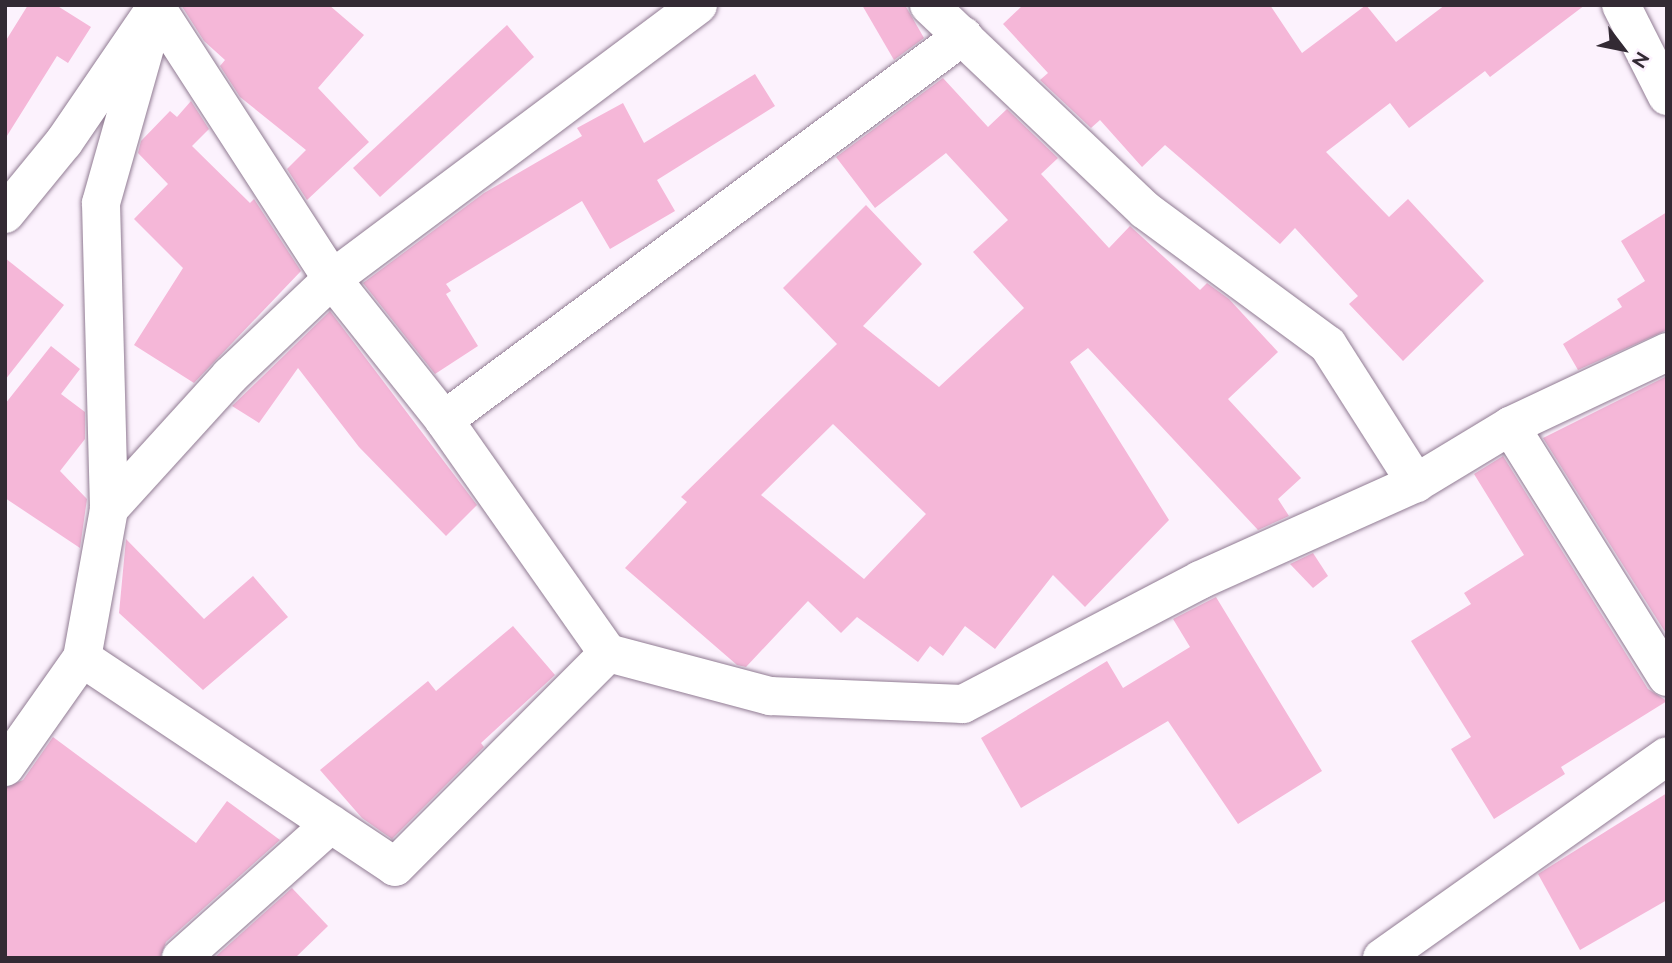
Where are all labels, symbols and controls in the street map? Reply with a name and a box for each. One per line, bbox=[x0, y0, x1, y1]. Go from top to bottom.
north arrow bbox=[1588, 14, 1658, 84]
text: N bbox=[1628, 48, 1654, 72]

